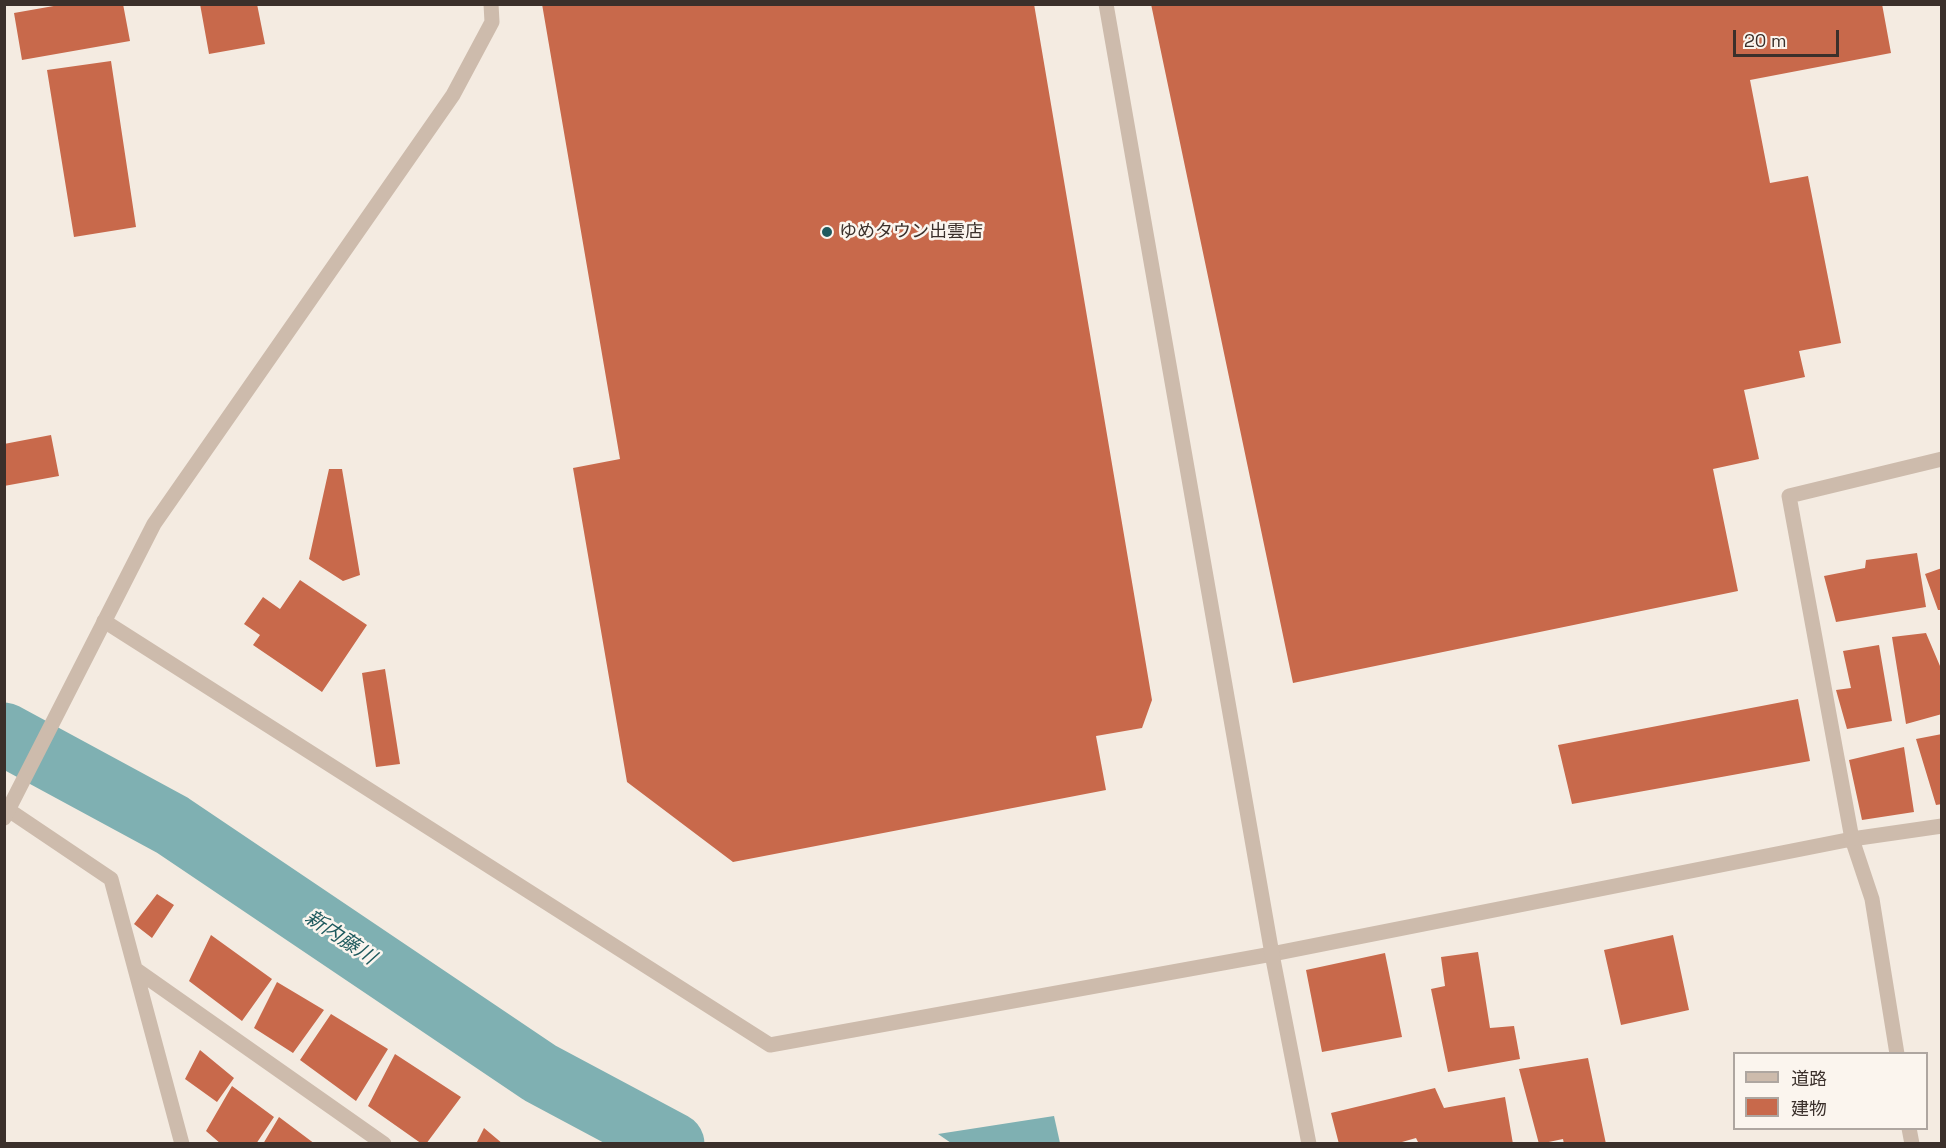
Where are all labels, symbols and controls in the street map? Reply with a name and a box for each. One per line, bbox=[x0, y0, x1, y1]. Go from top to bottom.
scale bar bbox=[1736, 18, 1842, 56]
text: 20 m bbox=[1744, 29, 1787, 52]
place label: ゆめタウン出雲店 bbox=[839, 221, 983, 243]
marker: ゆめタウン出雲店 bbox=[820, 225, 834, 239]
water label: 新内藤川 bbox=[300, 906, 380, 970]
legend bbox=[1733, 1052, 1928, 1130]
text: 道路 bbox=[1791, 1067, 1827, 1090]
text: 建物 bbox=[1791, 1097, 1827, 1120]

